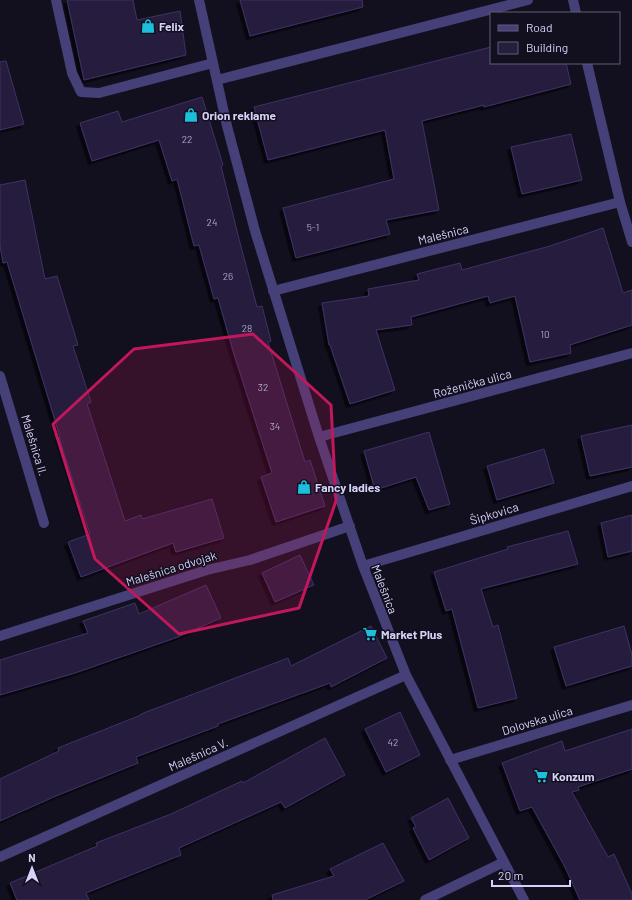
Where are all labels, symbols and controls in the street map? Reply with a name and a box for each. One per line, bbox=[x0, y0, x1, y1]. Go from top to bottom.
legend bbox=[490, 12, 620, 64]
shop icon: Felix bbox=[140, 18, 156, 34]
place label: Felix bbox=[159, 19, 185, 33]
text: Road bbox=[526, 20, 553, 34]
text: Building bbox=[526, 40, 568, 54]
shop icon: Orion reklame bbox=[183, 107, 199, 123]
place label: Orion reklame bbox=[202, 108, 276, 122]
house number: 22 bbox=[182, 133, 192, 145]
house number: 24 bbox=[207, 216, 217, 228]
house number: 5-1 bbox=[307, 221, 319, 233]
street label: Malešnica bbox=[416, 221, 470, 247]
house number: 26 bbox=[223, 270, 233, 282]
house number: 28 bbox=[242, 322, 252, 334]
house number: 10 bbox=[540, 328, 550, 340]
street label: Roženička ulica bbox=[431, 366, 513, 400]
house number: 32 bbox=[258, 381, 268, 393]
street label: Malešnica II. bbox=[19, 413, 51, 477]
house number: 34 bbox=[270, 420, 280, 432]
shop icon: Fancy ladies bbox=[296, 479, 312, 495]
place label: Fancy ladies bbox=[315, 480, 380, 494]
street label: Šipkovica bbox=[468, 499, 520, 527]
street label: Malešnica odvojak bbox=[124, 548, 218, 588]
street label: Malešnica bbox=[369, 562, 401, 616]
supermarket icon: Market Plus bbox=[362, 626, 378, 642]
place label: Market Plus bbox=[381, 627, 442, 641]
street label: Dolovska ulica bbox=[500, 703, 574, 737]
street label: Malešnica V. bbox=[166, 735, 230, 773]
house number: 42 bbox=[388, 736, 398, 748]
supermarket icon: Konzum bbox=[533, 768, 549, 784]
place label: Konzum bbox=[552, 769, 594, 783]
north arrow bbox=[12, 848, 52, 888]
text: N bbox=[28, 851, 36, 864]
scale bar bbox=[492, 862, 570, 888]
text: 20 m bbox=[498, 868, 524, 882]

